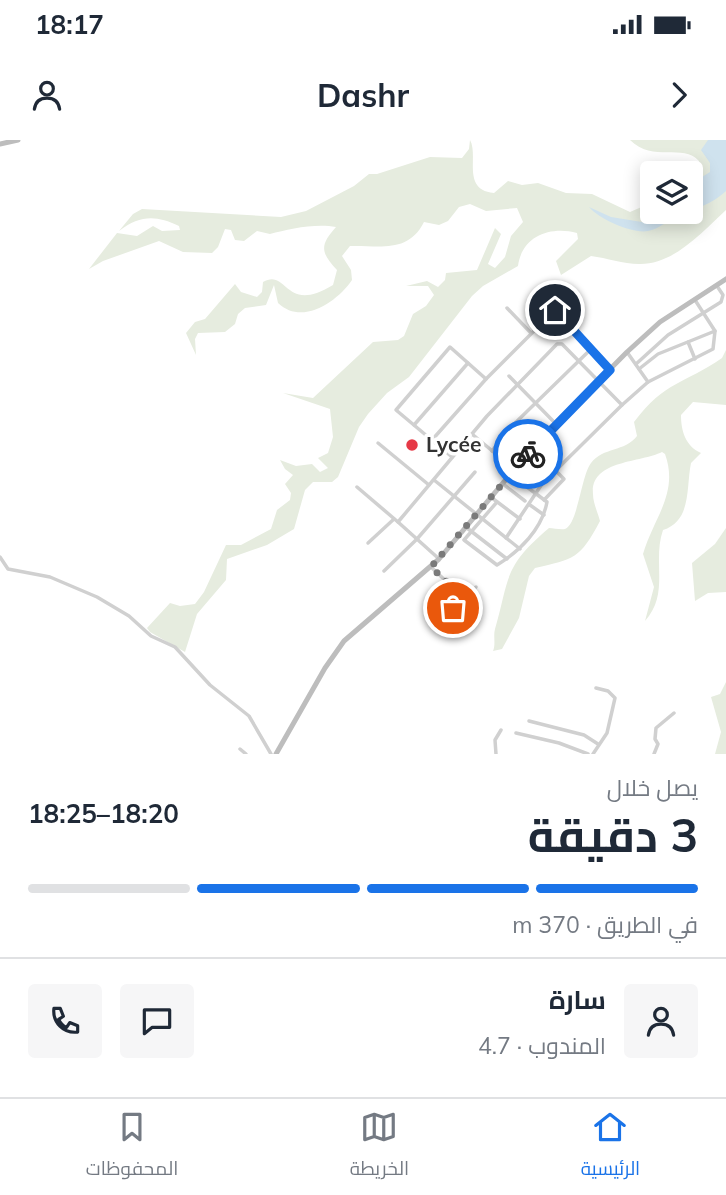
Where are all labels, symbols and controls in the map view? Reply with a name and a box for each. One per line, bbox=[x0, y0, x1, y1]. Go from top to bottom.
text: 18:17 bbox=[35, 8, 104, 41]
text: Dashr bbox=[317, 75, 409, 115]
icon: person bbox=[28, 76, 66, 114]
icon: forward bbox=[660, 76, 698, 114]
map controls bbox=[640, 161, 703, 224]
button: layers bbox=[640, 161, 703, 224]
pin bbox=[525, 280, 585, 340]
icon: home bbox=[536, 291, 574, 329]
courier bbox=[493, 419, 563, 489]
place label: Lycée bbox=[426, 431, 481, 457]
icon: bike bbox=[509, 435, 547, 473]
marker: Lycée bbox=[404, 437, 420, 453]
pin bbox=[423, 578, 483, 638]
icon: bag bbox=[434, 589, 472, 627]
text: يصل خلال bbox=[607, 773, 698, 802]
text: 18:20–18:25 bbox=[28, 797, 179, 830]
text: 3 دقيقة bbox=[528, 806, 698, 864]
text: في الطريق · 370 m bbox=[512, 910, 698, 939]
text: سارة bbox=[549, 983, 606, 1016]
button: phone bbox=[28, 984, 102, 1058]
button: chat bbox=[120, 984, 194, 1058]
button: person bbox=[624, 984, 698, 1058]
text: المندوب · 4.7 bbox=[478, 1031, 606, 1060]
tab: المحفوظات bbox=[86, 1108, 178, 1186]
tab: الخريطة bbox=[350, 1108, 409, 1186]
tab: الرئيسية bbox=[581, 1108, 640, 1186]

